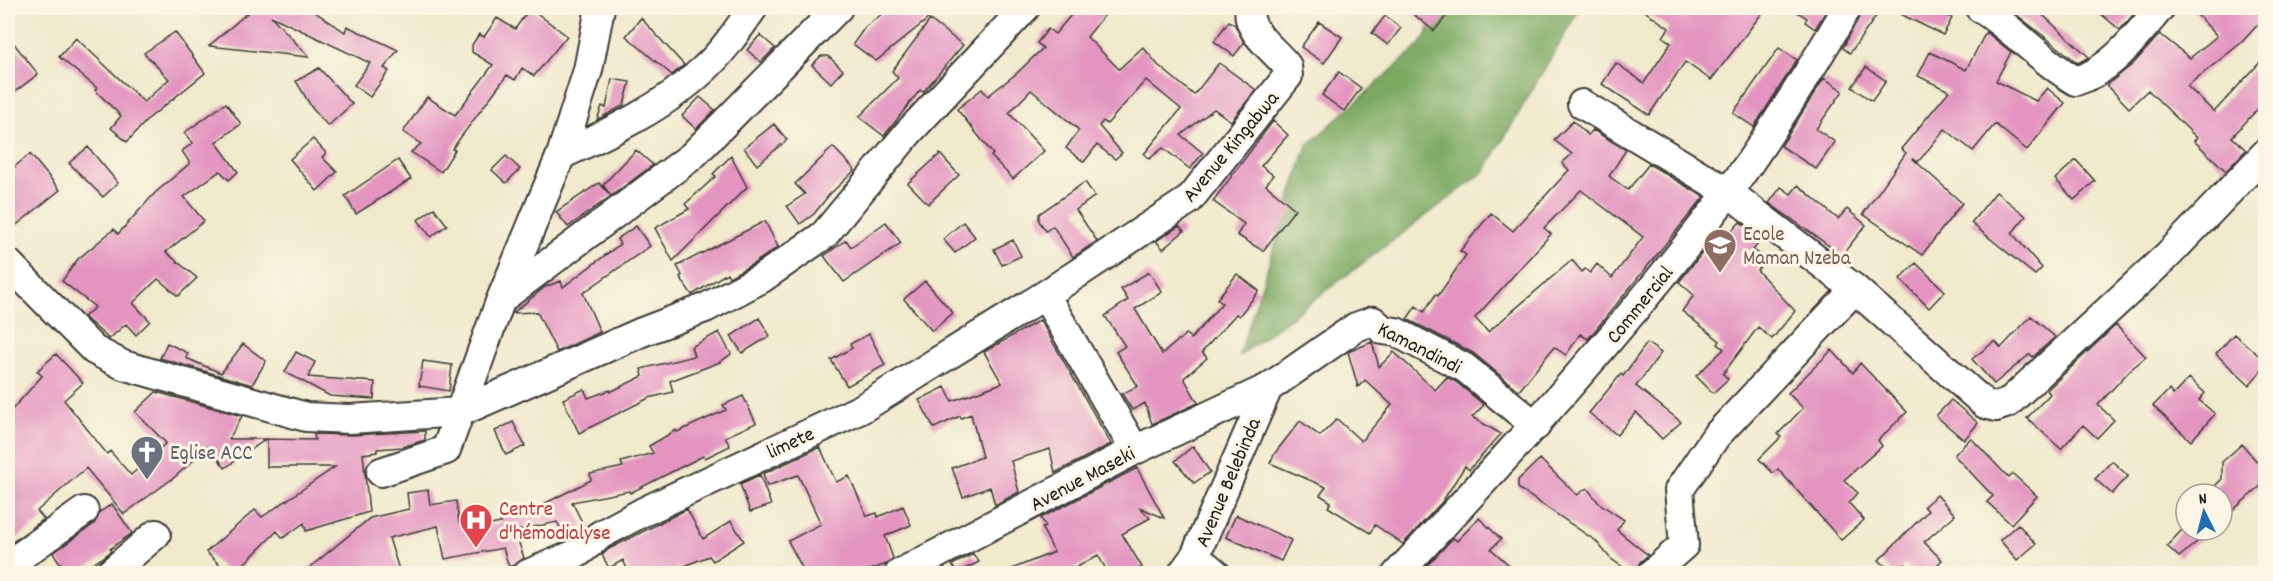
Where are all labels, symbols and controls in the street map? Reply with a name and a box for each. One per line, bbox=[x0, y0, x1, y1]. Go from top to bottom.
street label: Avenue Kingabwa bbox=[1177, 85, 1289, 210]
place label: Ecole Maman Nzeba bbox=[1743, 221, 1852, 275]
school or university icon: Ecole Maman Nzeba bbox=[1702, 227, 1738, 274]
street label: Commercial bbox=[1600, 260, 1682, 351]
street label: Kamandindi bbox=[1371, 316, 1466, 384]
street label: Avenue Belebinda bbox=[1189, 413, 1271, 553]
street label: limete bbox=[762, 421, 820, 469]
church icon: Eglise ACC bbox=[129, 434, 165, 481]
place label: Eglise ACC bbox=[170, 440, 253, 470]
street label: Avenue Maseki bbox=[1026, 440, 1141, 521]
north arrow bbox=[2174, 482, 2234, 542]
text: N bbox=[2198, 488, 2208, 511]
place label: Centre d'hémodialyse bbox=[499, 496, 611, 550]
hospital icon: Centre d'hémodialyse bbox=[458, 502, 494, 549]

